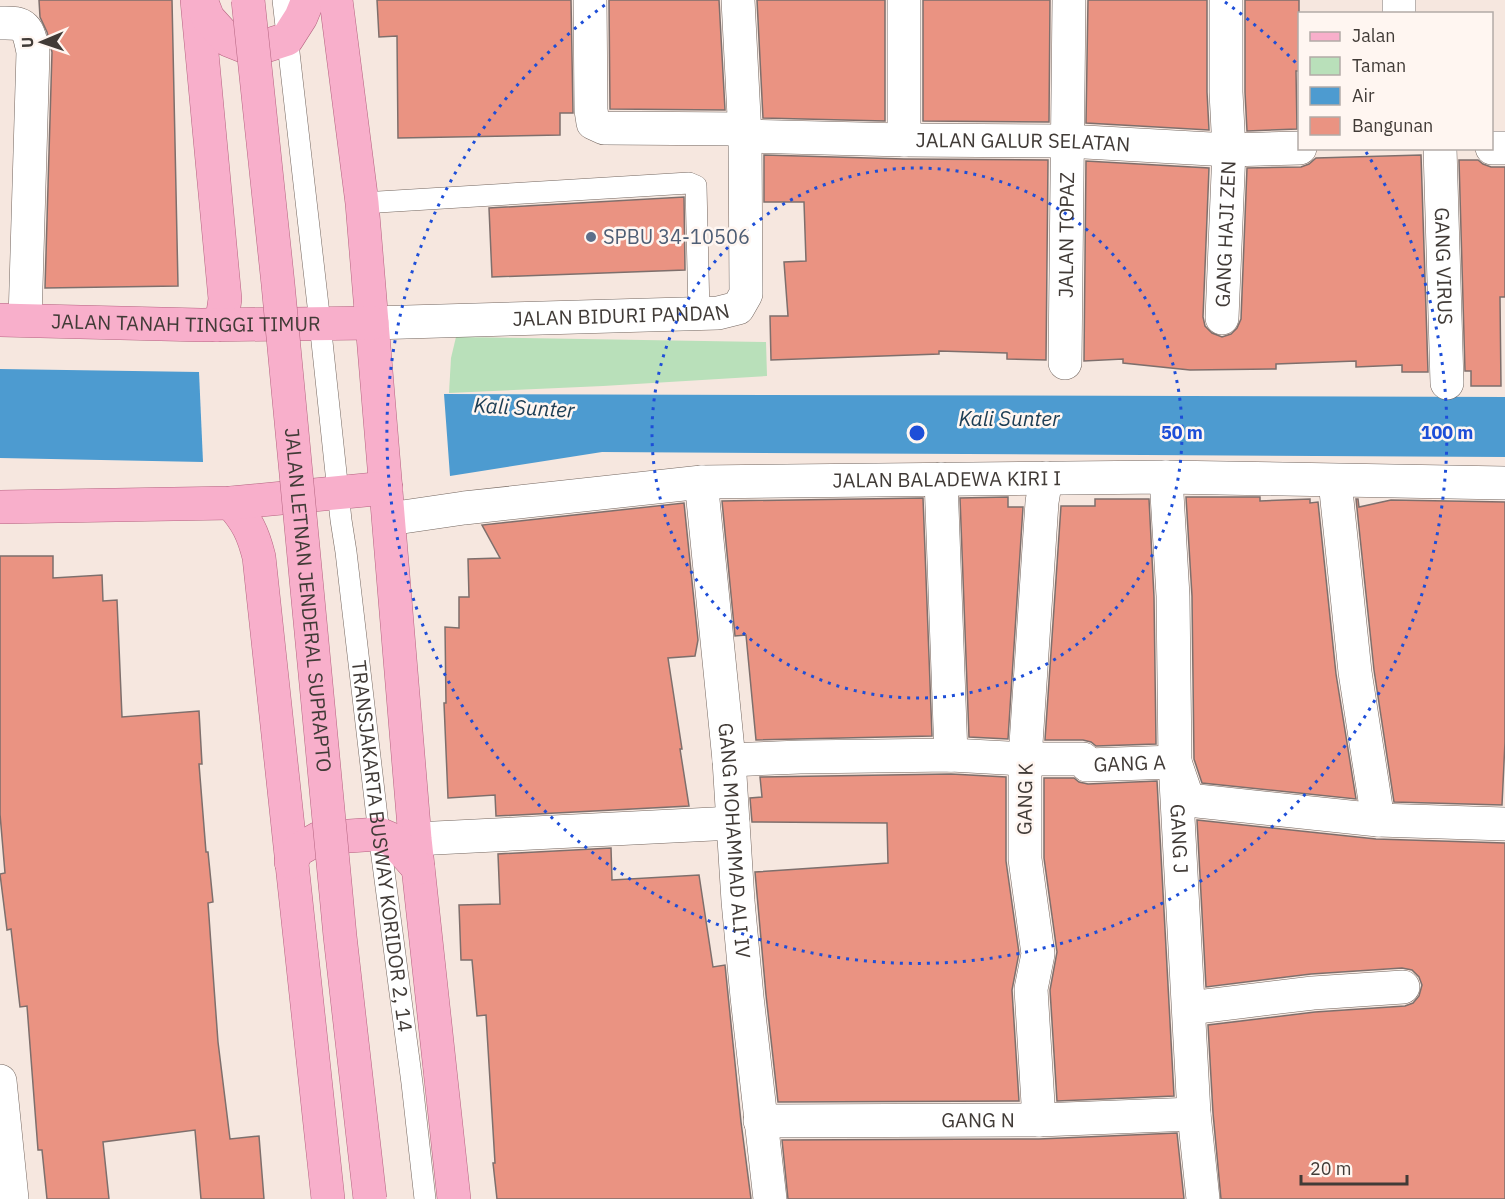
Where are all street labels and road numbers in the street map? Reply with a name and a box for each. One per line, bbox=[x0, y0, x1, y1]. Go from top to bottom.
street label: JALAN GALUR SELATAN bbox=[916, 126, 1131, 157]
street label: GANG HAJI ZEN bbox=[1208, 160, 1242, 308]
street label: JALAN TOPAZ bbox=[1052, 172, 1080, 298]
street label: GANG VIRUS bbox=[1429, 207, 1459, 325]
street label: JALAN BIDURI PANDAN bbox=[512, 297, 732, 332]
street label: JALAN TANAH TINGGI TIMUR bbox=[51, 307, 321, 338]
street label: JALAN LETNAN JENDERAL SUPRAPTO bbox=[279, 427, 338, 773]
street label: JALAN BALADEWA KIRI I bbox=[832, 464, 1061, 494]
street label: TRANSJAKARTA BUSWAY KORIDOR 2, 14 bbox=[346, 659, 419, 1034]
street label: GANG MOHAMMAD ALI IV bbox=[712, 721, 757, 959]
street label: GANG A bbox=[1093, 748, 1166, 778]
street label: GANG K bbox=[1010, 762, 1039, 835]
street label: GANG J bbox=[1164, 803, 1195, 874]
street label: GANG N bbox=[941, 1106, 1015, 1133]

